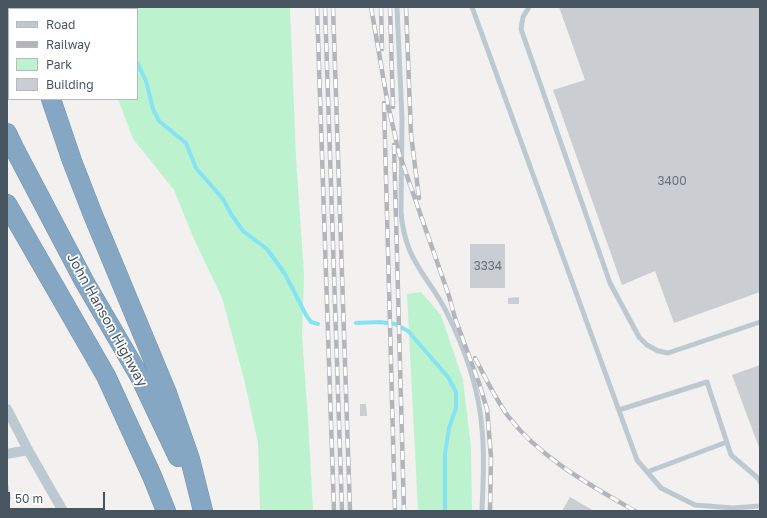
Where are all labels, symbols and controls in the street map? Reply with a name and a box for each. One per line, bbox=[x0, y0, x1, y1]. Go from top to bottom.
legend bbox=[8, 8, 138, 100]
text: Road bbox=[46, 17, 75, 32]
text: Railway bbox=[46, 37, 91, 52]
text: Park bbox=[46, 57, 72, 72]
text: Building bbox=[46, 77, 94, 92]
house number: 3400 bbox=[657, 174, 687, 188]
street label: John Hanson Highway bbox=[63, 250, 151, 390]
house number: 3334 bbox=[474, 259, 502, 273]
scale bar bbox=[10, 484, 107, 510]
text: 50 m bbox=[15, 491, 43, 506]

